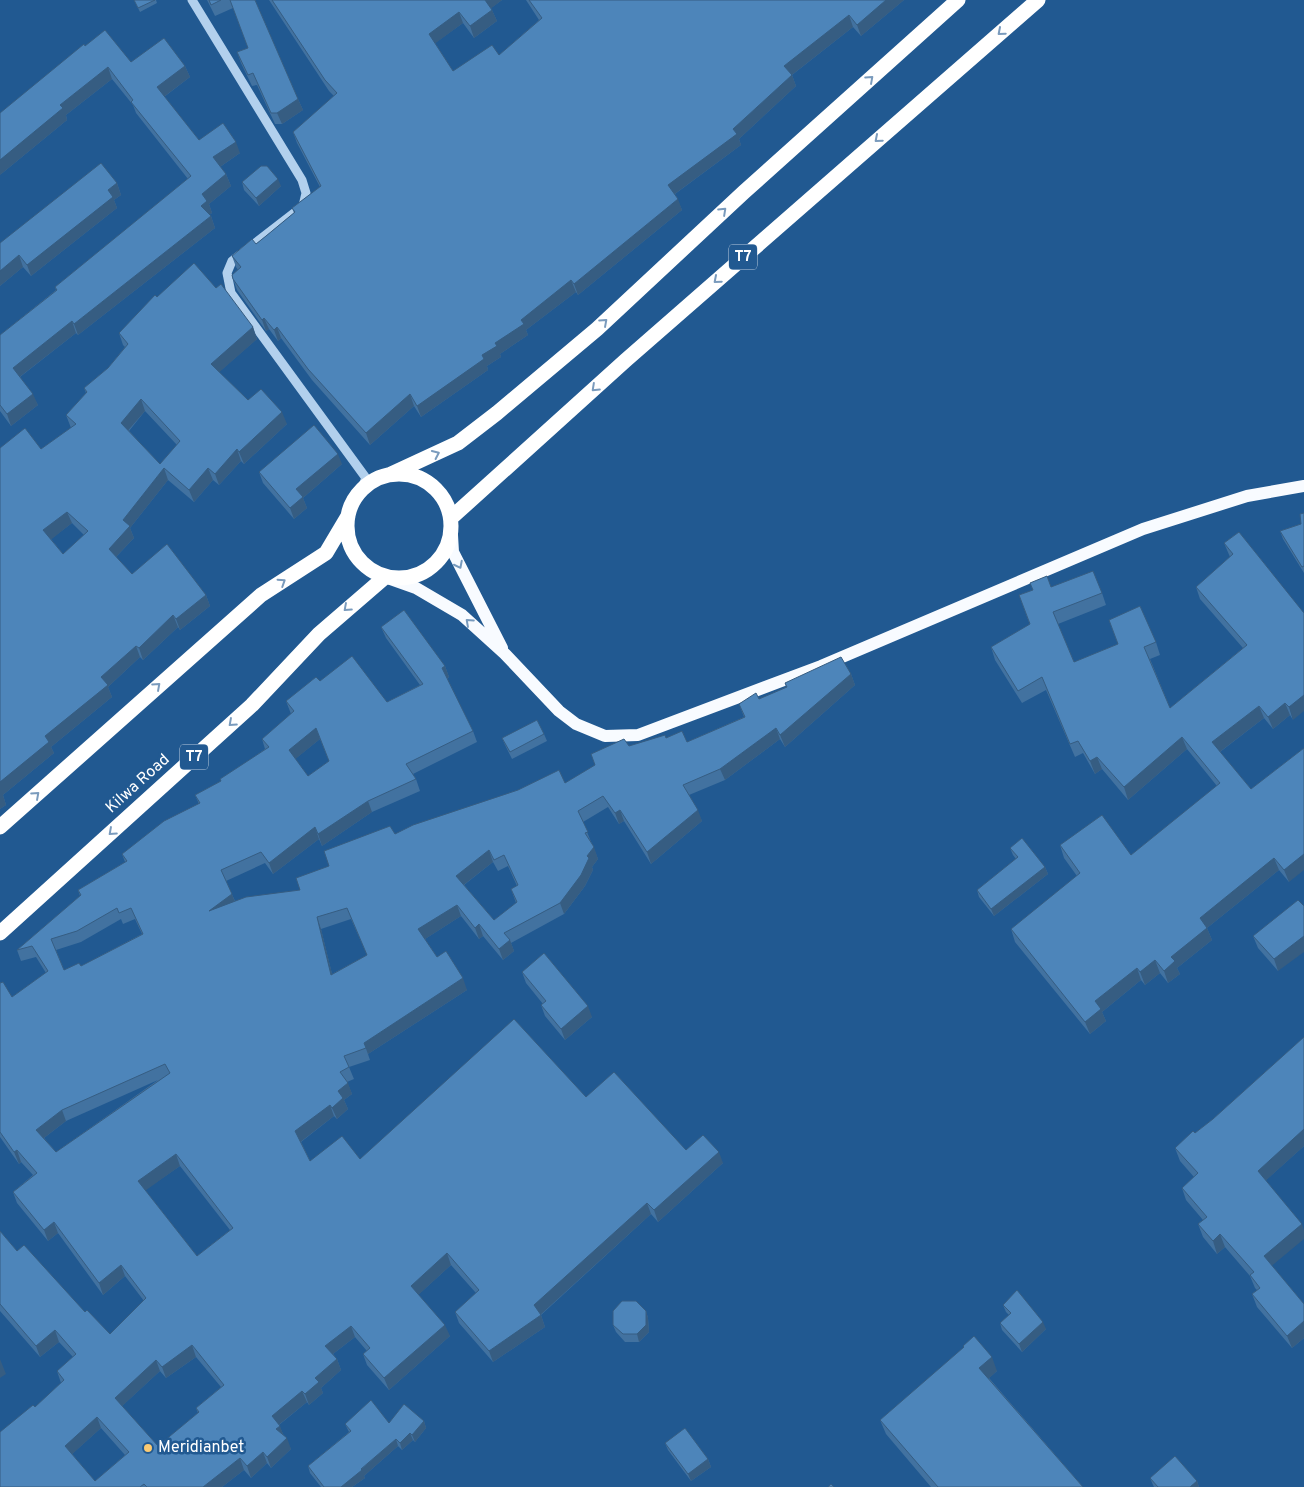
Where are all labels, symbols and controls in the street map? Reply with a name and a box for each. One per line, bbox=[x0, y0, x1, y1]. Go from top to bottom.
one-way arrow bbox=[997, 26, 1006, 35]
one-way arrow bbox=[865, 76, 874, 85]
one-way arrow bbox=[875, 133, 884, 142]
one-way arrow bbox=[718, 208, 727, 217]
road number: T7 bbox=[729, 244, 757, 270]
one-way arrow bbox=[713, 275, 722, 284]
one-way arrow bbox=[599, 319, 608, 328]
one-way arrow bbox=[592, 383, 601, 392]
one-way arrow bbox=[430, 450, 439, 460]
one-way arrow bbox=[453, 560, 463, 569]
one-way arrow bbox=[276, 579, 285, 588]
one-way arrow bbox=[344, 603, 353, 612]
one-way arrow bbox=[465, 619, 474, 628]
one-way arrow bbox=[152, 683, 161, 692]
one-way arrow bbox=[229, 717, 238, 726]
road number: T7 bbox=[180, 744, 208, 770]
street label: Kilwa Road bbox=[102, 750, 174, 818]
one-way arrow bbox=[31, 791, 40, 800]
one-way arrow bbox=[108, 826, 117, 835]
place label: Meridianbet bbox=[158, 1438, 244, 1458]
marker: Meridianbet bbox=[142, 1442, 154, 1454]

